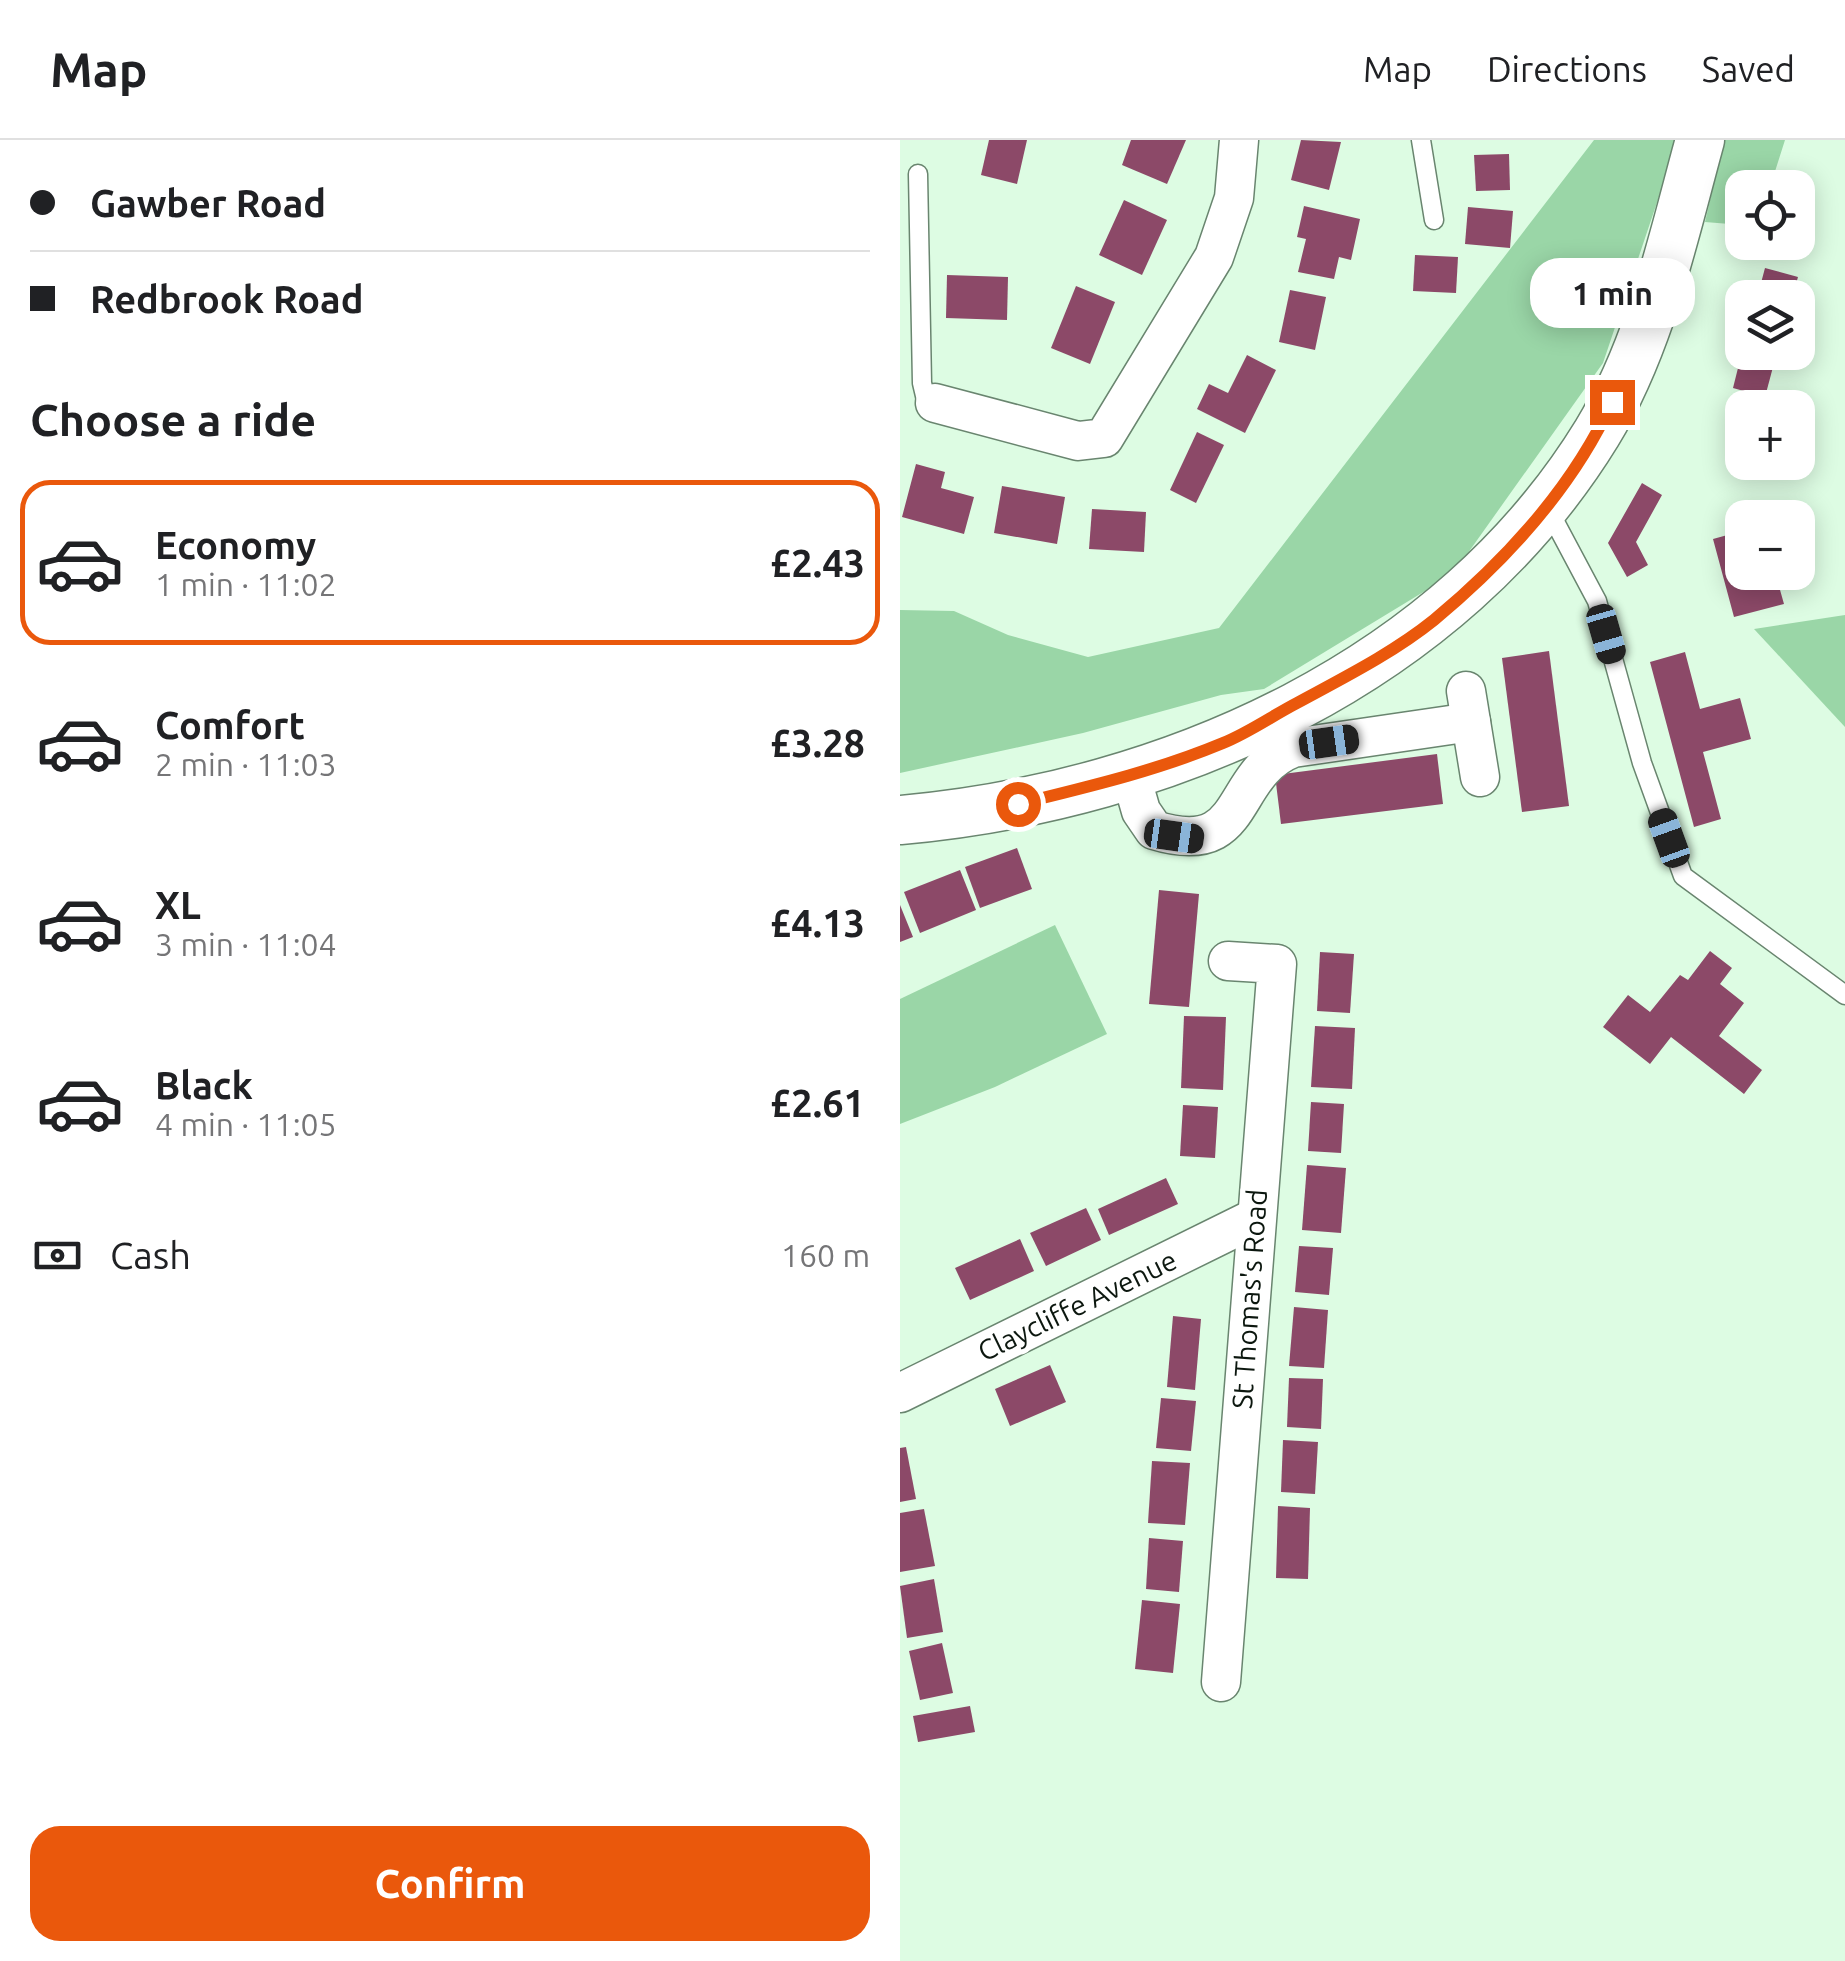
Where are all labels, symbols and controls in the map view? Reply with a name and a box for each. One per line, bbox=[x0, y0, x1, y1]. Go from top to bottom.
text: Map bbox=[50, 42, 148, 96]
text: Map bbox=[1363, 49, 1432, 89]
text: Directions bbox=[1487, 49, 1647, 89]
text: Saved bbox=[1702, 49, 1795, 89]
map controls bbox=[1725, 170, 1815, 590]
button: locate bbox=[1725, 170, 1815, 260]
text: Gawber Road bbox=[90, 182, 326, 224]
callout: 1 min bbox=[1530, 257, 1694, 327]
text: 1 min bbox=[1572, 275, 1653, 311]
text: Redbrook Road bbox=[90, 278, 363, 320]
button: layers bbox=[1725, 280, 1815, 370]
route end bbox=[1590, 380, 1635, 425]
button: + bbox=[1725, 390, 1815, 480]
text: Choose a ride bbox=[30, 394, 316, 445]
button: − bbox=[1725, 500, 1815, 590]
icon: car bbox=[35, 518, 125, 608]
text: Economy bbox=[155, 524, 316, 566]
text: £2.43 bbox=[770, 542, 865, 584]
text: 1 min · 11:02 bbox=[155, 566, 337, 602]
car bbox=[1583, 601, 1629, 667]
icon: car bbox=[35, 698, 125, 788]
text: Comfort bbox=[155, 704, 305, 746]
text: £3.28 bbox=[770, 722, 865, 764]
car bbox=[1297, 723, 1361, 761]
text: 2 min · 11:03 bbox=[155, 746, 337, 782]
route start bbox=[996, 782, 1041, 827]
car bbox=[1645, 805, 1693, 871]
car bbox=[1142, 817, 1206, 855]
icon: car bbox=[35, 878, 125, 968]
text: XL bbox=[155, 884, 201, 926]
text: £4.13 bbox=[770, 902, 865, 944]
text: 3 min · 11:04 bbox=[155, 926, 337, 962]
icon: car bbox=[35, 1058, 125, 1148]
text: Black bbox=[155, 1064, 253, 1106]
text: £2.61 bbox=[770, 1082, 865, 1124]
text: 4 min · 11:05 bbox=[155, 1106, 337, 1142]
street label: St Thomas's Road bbox=[1226, 1188, 1272, 1410]
icon: cash bbox=[30, 1228, 85, 1283]
text: Cash bbox=[110, 1234, 191, 1276]
text: 160 m bbox=[781, 1237, 870, 1273]
street label: Claycliffe Avenue bbox=[973, 1243, 1181, 1367]
button: Confirm bbox=[30, 1826, 870, 1941]

